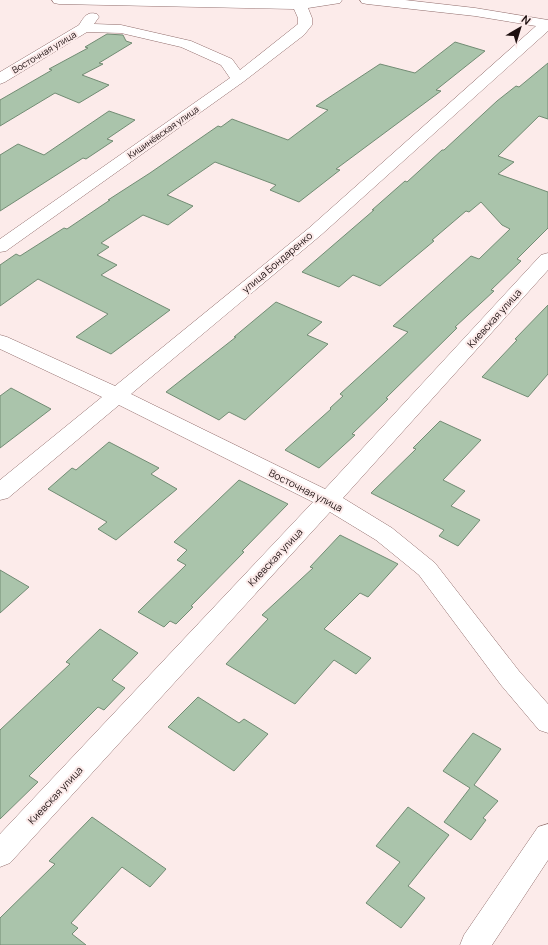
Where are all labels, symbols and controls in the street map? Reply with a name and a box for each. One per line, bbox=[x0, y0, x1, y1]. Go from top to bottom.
north arrow bbox=[500, 8, 540, 48]
text: N bbox=[519, 11, 534, 28]
street label: Восточная улица bbox=[9, 28, 79, 76]
street label: Кишинёвская улица bbox=[125, 102, 201, 162]
street label: улица Бондаренко bbox=[239, 228, 315, 296]
street label: Киевская улица bbox=[464, 286, 524, 350]
street label: Восточная улица bbox=[267, 465, 345, 515]
street label: Киевская улица bbox=[244, 525, 306, 589]
street label: Киевская улица bbox=[24, 763, 86, 827]

